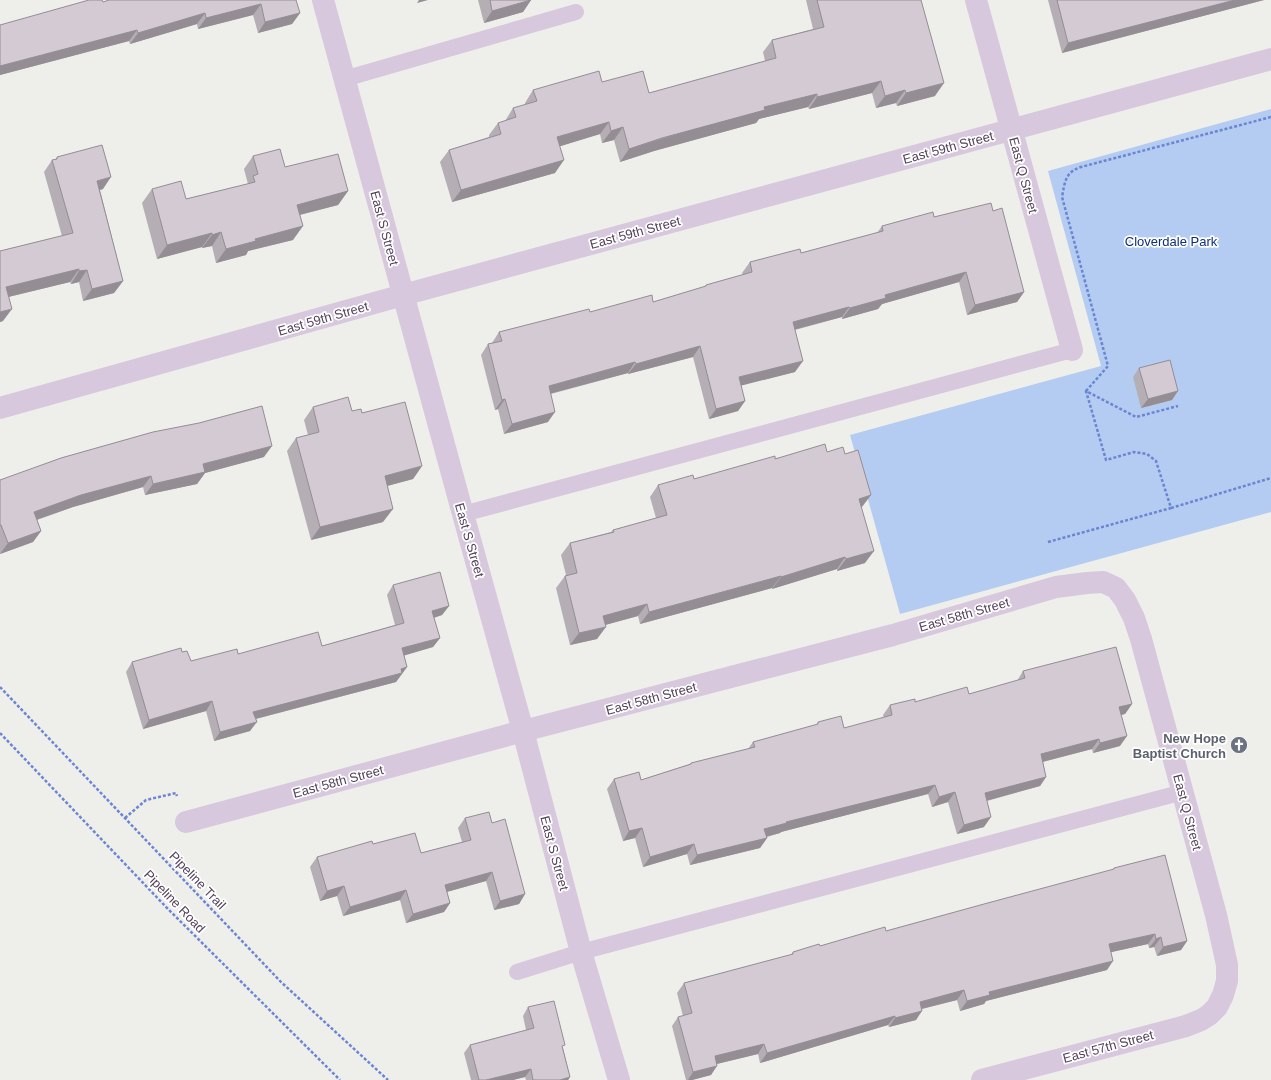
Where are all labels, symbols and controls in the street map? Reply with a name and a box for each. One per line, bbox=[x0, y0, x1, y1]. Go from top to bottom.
street label: East 59th Street bbox=[901, 128, 995, 167]
street label: East Q Street bbox=[1006, 135, 1041, 215]
street label: East S Street bbox=[367, 189, 402, 267]
street label: East 59th Street bbox=[588, 213, 682, 252]
park label: Cloverdale Park bbox=[1125, 234, 1218, 249]
street label: East 59th Street bbox=[276, 298, 370, 339]
street label: East S Street bbox=[452, 501, 487, 579]
street label: East 58th Street bbox=[917, 594, 1011, 635]
street label: East 58th Street bbox=[604, 679, 698, 718]
place label: New Hope Baptist Church bbox=[1133, 731, 1226, 761]
church icon: New Hope Baptist Church bbox=[1229, 735, 1249, 755]
street label: East 58th Street bbox=[291, 762, 385, 801]
street label: East Q Street bbox=[1170, 772, 1205, 852]
street label: East S Street bbox=[537, 814, 572, 892]
street label: Pipeline Trail bbox=[166, 848, 229, 912]
street label: Pipeline Road bbox=[141, 867, 208, 936]
street label: East 57th Street bbox=[1061, 1027, 1155, 1066]

